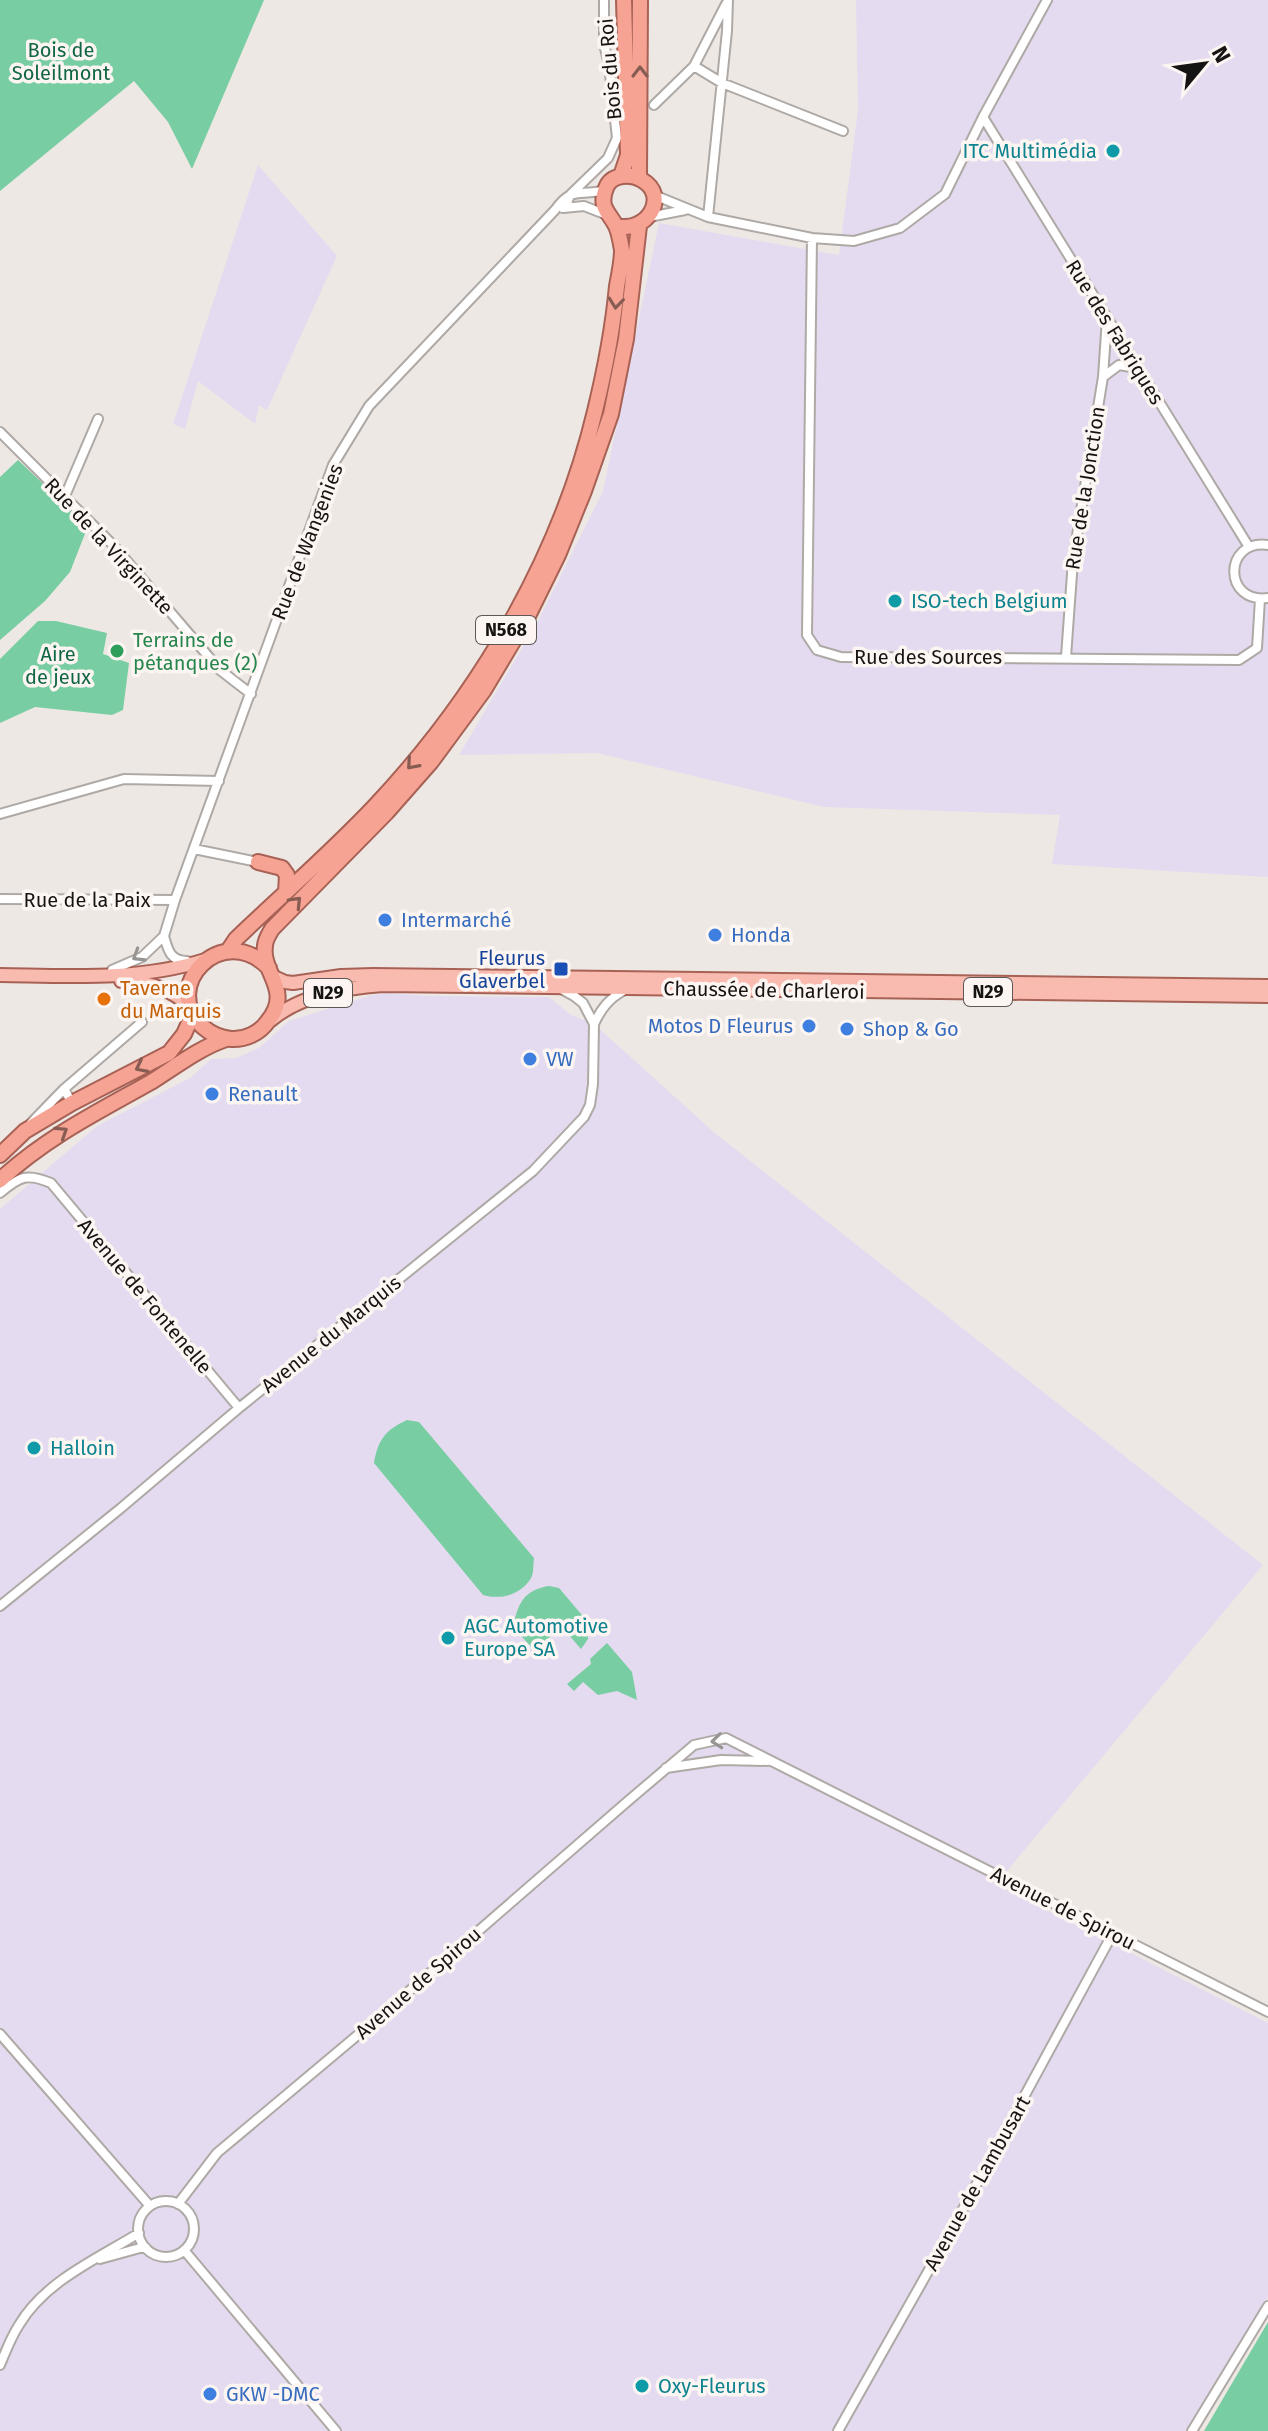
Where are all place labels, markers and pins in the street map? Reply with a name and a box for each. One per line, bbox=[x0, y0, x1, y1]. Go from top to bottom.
place label: ITC Multimédia bbox=[963, 139, 1097, 163]
marker: ITC Multimédia bbox=[1104, 142, 1122, 160]
place label: ISO-tech Belgium bbox=[911, 589, 1068, 613]
marker: ISO-tech Belgium bbox=[886, 592, 904, 610]
place label: Terrains de pétanques (2) bbox=[133, 628, 257, 675]
marker: Terrains de pétanques (2) bbox=[108, 642, 126, 660]
place label: Intermarché bbox=[401, 908, 511, 932]
marker: Intermarché bbox=[376, 911, 394, 929]
place label: Honda bbox=[731, 923, 791, 947]
marker: Honda bbox=[706, 926, 724, 944]
place label: Fleurus Glaverbel bbox=[459, 946, 545, 993]
marker: Fleurus Glaverbel bbox=[552, 960, 570, 978]
place label: Taverne du Marquis bbox=[120, 976, 221, 1023]
marker: Taverne du Marquis bbox=[95, 990, 113, 1008]
place label: Motos D Fleurus bbox=[648, 1014, 793, 1038]
marker: Motos D Fleurus bbox=[800, 1017, 818, 1035]
place label: Shop & Go bbox=[863, 1017, 959, 1041]
marker: Shop & Go bbox=[838, 1020, 856, 1038]
place label: VW bbox=[546, 1047, 574, 1071]
marker: VW bbox=[521, 1050, 539, 1068]
place label: Renault bbox=[228, 1082, 299, 1106]
marker: Renault bbox=[203, 1085, 221, 1103]
place label: Halloin bbox=[50, 1436, 115, 1460]
marker: Halloin bbox=[25, 1439, 43, 1457]
place label: AGC Automotive Europe SA bbox=[464, 1614, 608, 1661]
marker: AGC Automotive Europe SA bbox=[439, 1629, 457, 1647]
place label: Oxy-Fleurus bbox=[658, 2374, 766, 2398]
marker: Oxy-Fleurus bbox=[633, 2377, 651, 2395]
place label: GKW -DMC bbox=[226, 2382, 320, 2406]
marker: GKW -DMC bbox=[201, 2385, 219, 2403]

